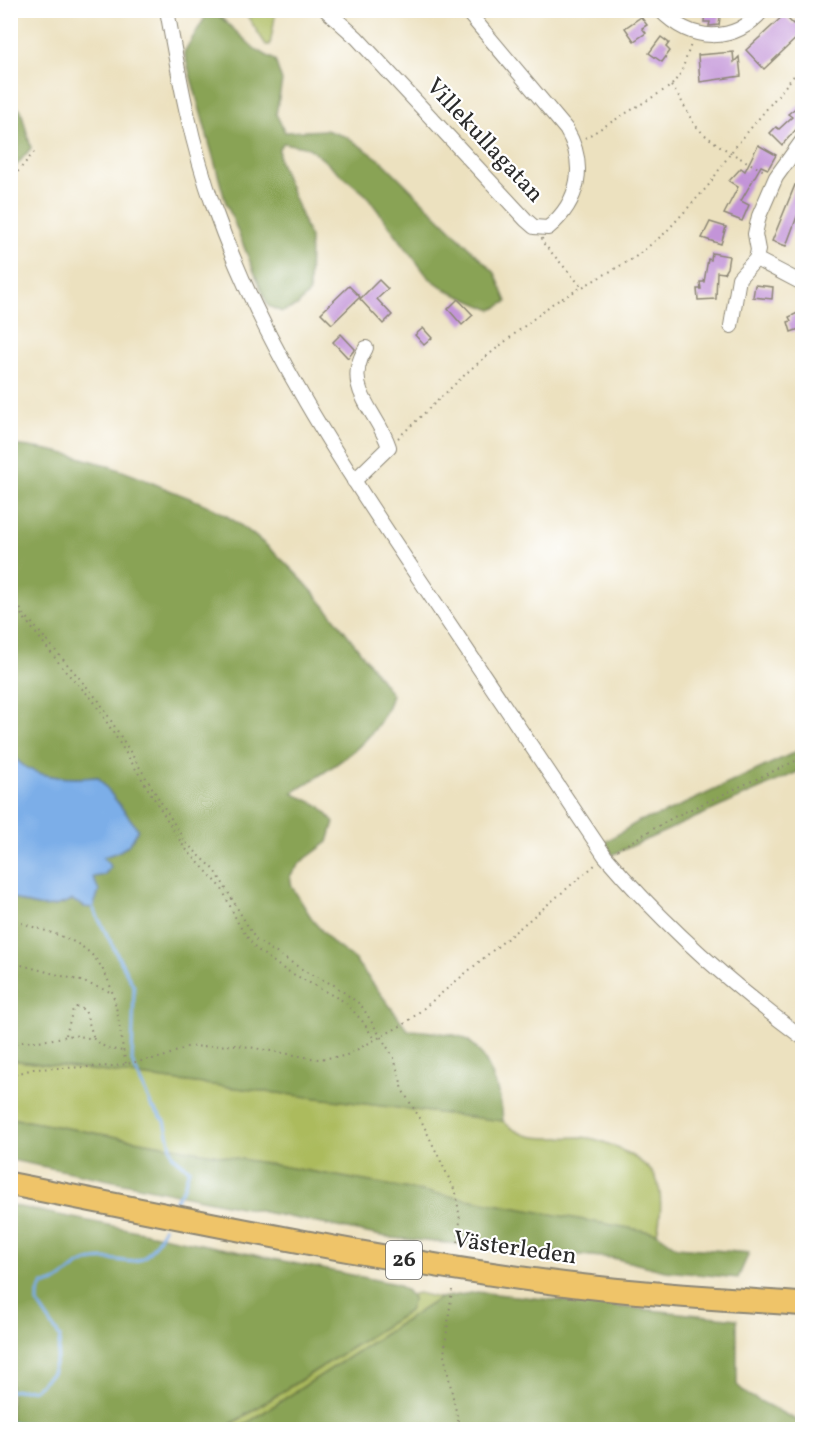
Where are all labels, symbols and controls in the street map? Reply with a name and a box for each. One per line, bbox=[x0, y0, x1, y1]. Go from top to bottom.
street label: Villekullagatan bbox=[417, 71, 551, 211]
street label: Västerleden bbox=[451, 1224, 579, 1274]
road number: 26 bbox=[386, 1241, 422, 1279]

